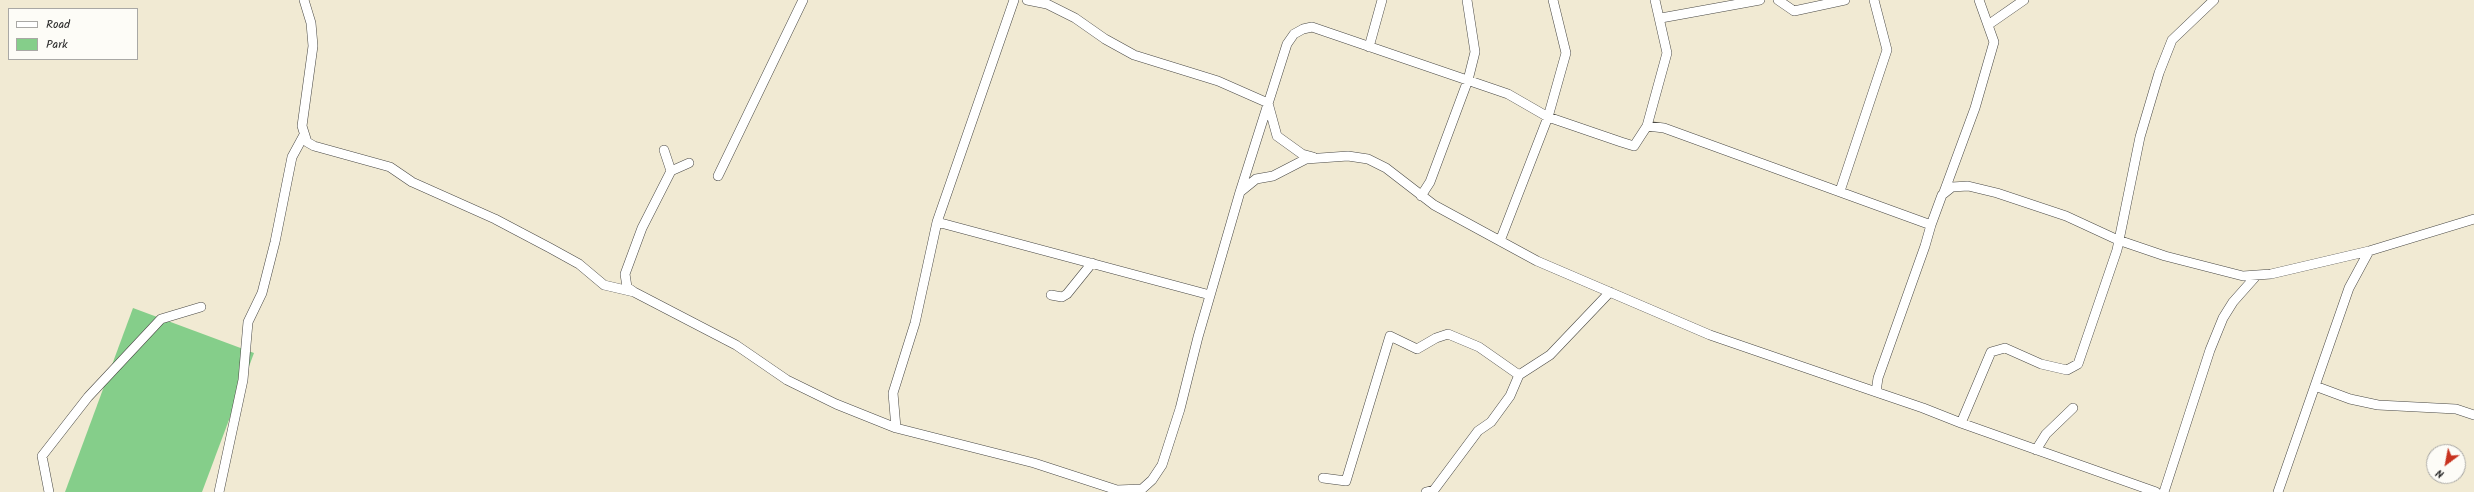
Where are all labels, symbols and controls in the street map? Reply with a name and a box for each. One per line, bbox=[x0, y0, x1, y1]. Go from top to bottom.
legend bbox=[8, 8, 138, 60]
text: Road bbox=[46, 15, 70, 34]
text: Park bbox=[46, 35, 68, 54]
north arrow bbox=[2426, 444, 2466, 484]
text: N bbox=[2432, 464, 2448, 483]

